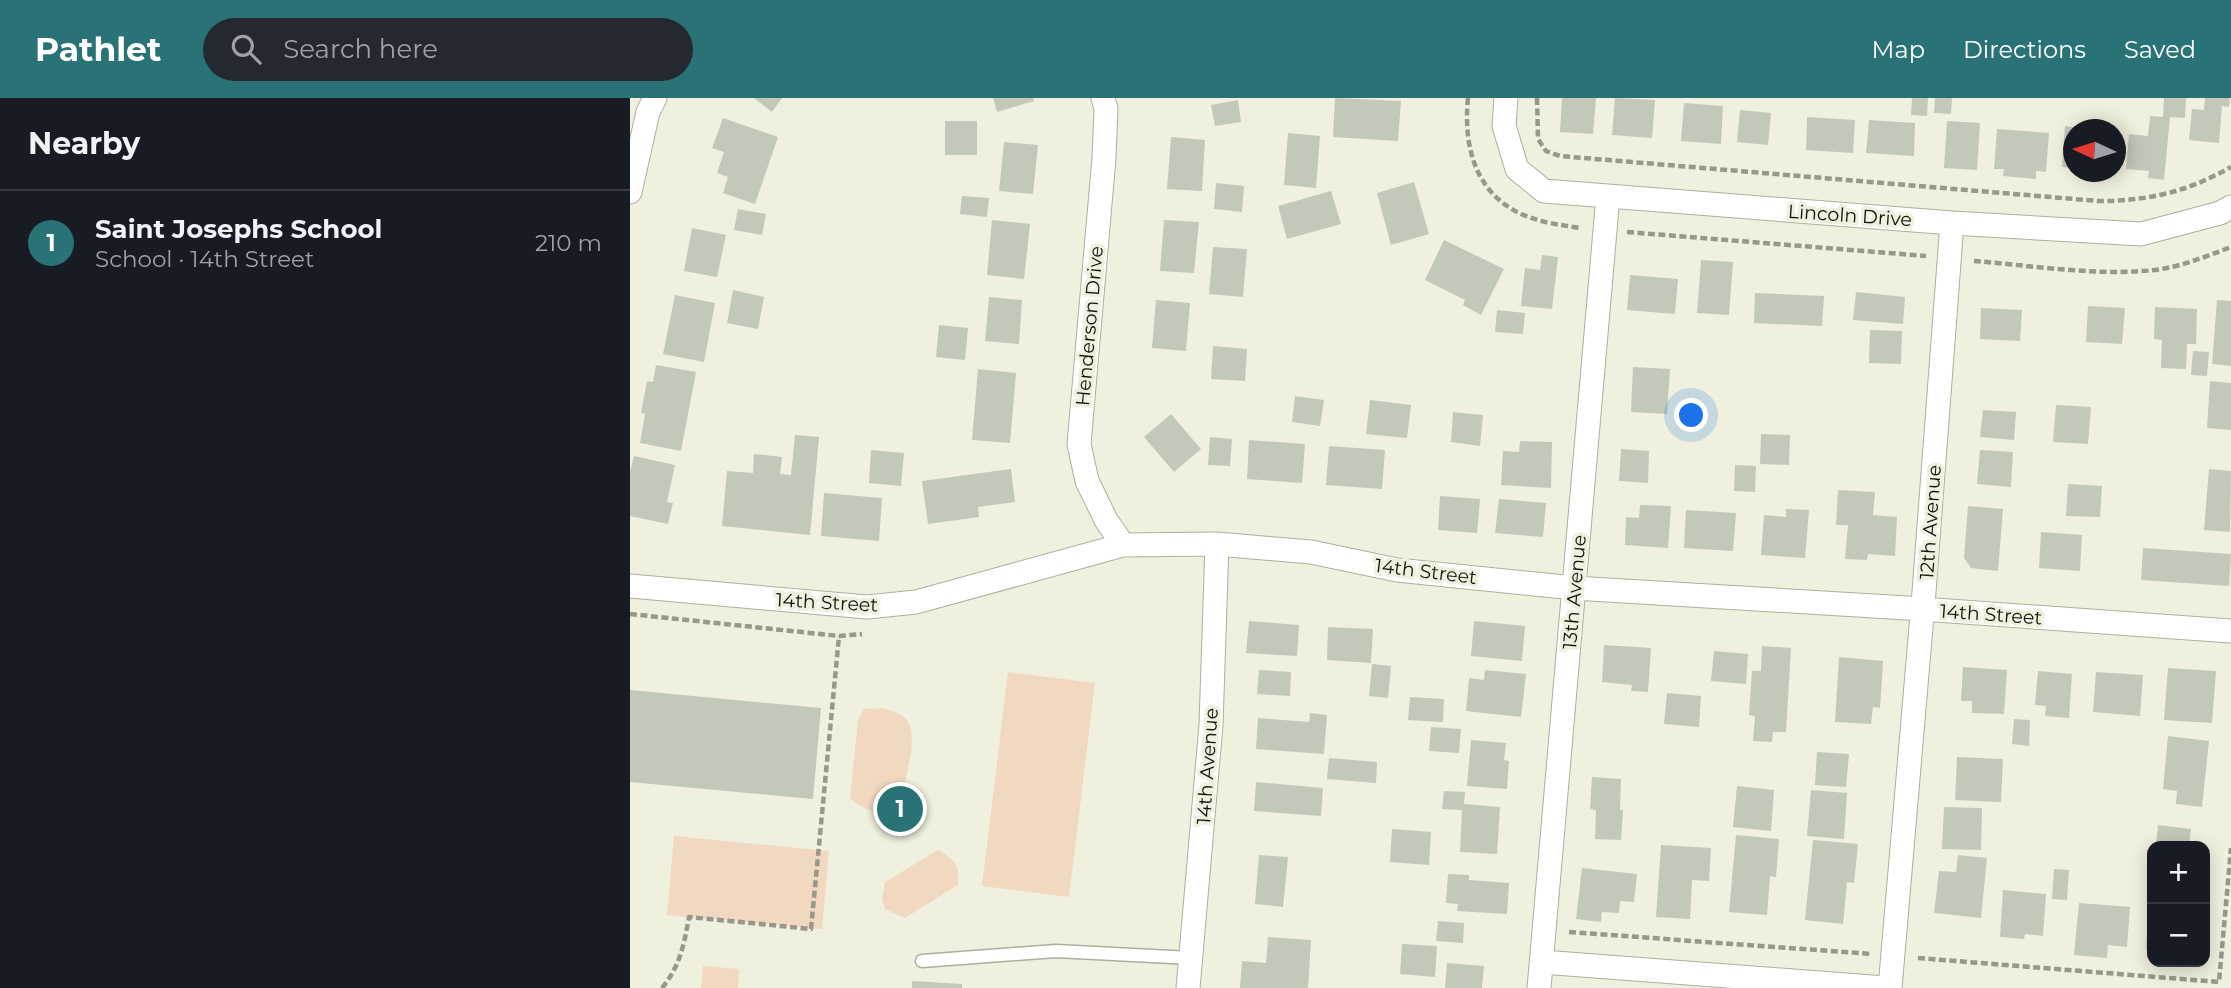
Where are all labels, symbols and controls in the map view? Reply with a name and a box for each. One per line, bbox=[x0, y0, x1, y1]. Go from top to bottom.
search box bbox=[203, 18, 693, 81]
text: Pathlet bbox=[35, 29, 161, 69]
icon: search bbox=[227, 30, 265, 68]
text: Search here bbox=[283, 33, 438, 65]
text: Map bbox=[1872, 35, 1925, 64]
text: Directions bbox=[1963, 35, 2086, 64]
text: Saved bbox=[2124, 35, 2196, 64]
north arrow bbox=[2063, 119, 2126, 182]
text: Nearby bbox=[28, 125, 140, 162]
street label: Lincoln Drive bbox=[1787, 200, 1913, 231]
text: Saint Josephs School bbox=[95, 213, 382, 245]
text: 1 bbox=[46, 229, 56, 257]
text: 210 m bbox=[535, 229, 602, 257]
text: School · 14th Street bbox=[95, 245, 314, 273]
street label: Henderson Drive bbox=[1071, 245, 1108, 407]
your location bbox=[1674, 398, 1708, 432]
street label: 12th Avenue bbox=[1915, 464, 1946, 580]
street label: 13th Avenue bbox=[1558, 534, 1591, 650]
street label: 14th Street bbox=[1374, 554, 1478, 589]
street label: 14th Street bbox=[775, 588, 879, 617]
street label: 14th Street bbox=[1939, 599, 2043, 630]
street label: 14th Avenue bbox=[1192, 707, 1223, 825]
pin: 1 bbox=[877, 783, 923, 835]
map controls bbox=[2147, 841, 2210, 967]
button: + bbox=[2147, 841, 2210, 904]
button: − bbox=[2147, 904, 2210, 967]

